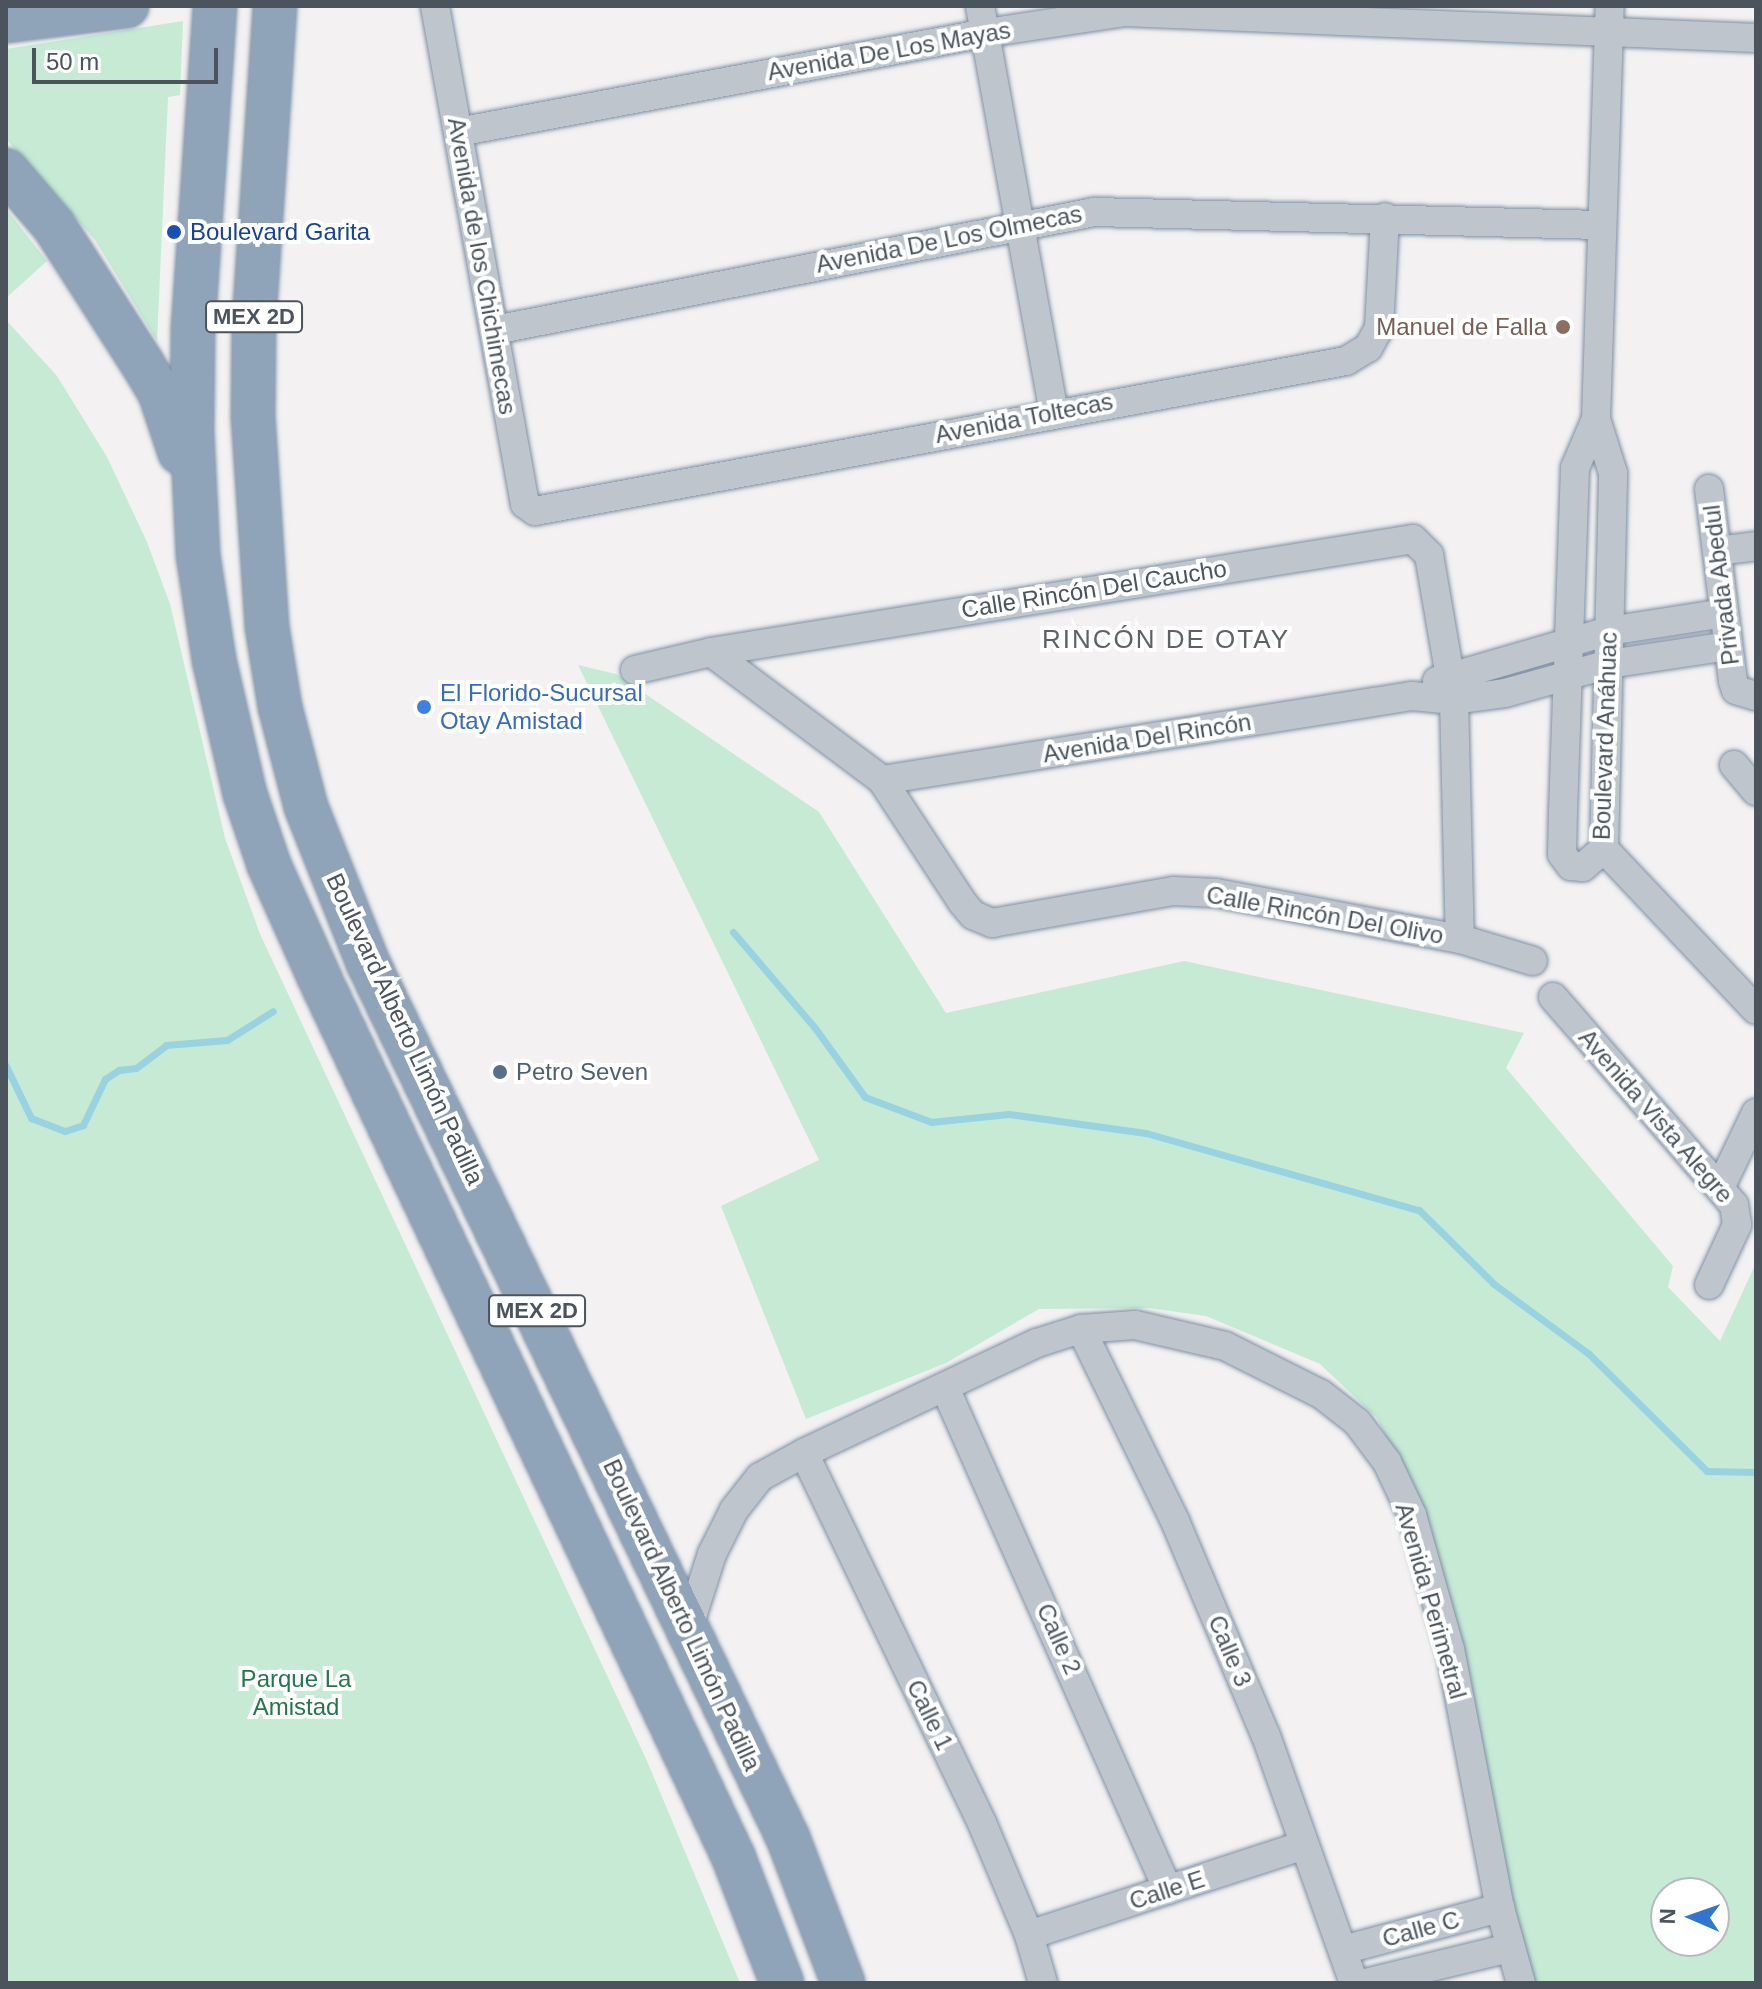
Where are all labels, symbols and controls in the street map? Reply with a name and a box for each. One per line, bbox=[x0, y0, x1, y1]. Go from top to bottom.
street label: Avenida De Los Mayas bbox=[765, 15, 1013, 87]
scale bar bbox=[36, 32, 222, 82]
text: 50 m bbox=[46, 48, 99, 75]
street label: Avenida de los Chichimecas bbox=[442, 115, 522, 417]
street label: Avenida De Los Olmecas bbox=[814, 199, 1084, 279]
place label: Boulevard Garita bbox=[190, 218, 370, 246]
marker: Boulevard Garita bbox=[165, 223, 183, 241]
road number: MEX 2D bbox=[204, 299, 304, 335]
place label: Manuel de Falla bbox=[1376, 313, 1547, 341]
marker: Manuel de Falla bbox=[1554, 318, 1572, 336]
street label: Avenida Toltecas bbox=[932, 387, 1116, 449]
street label: Privada Abedul bbox=[1697, 502, 1745, 668]
street label: Calle Rincón Del Caucho bbox=[959, 554, 1229, 624]
district label: RINCÓN DE OTAY bbox=[1042, 624, 1290, 656]
street label: Boulevard Anáhuac bbox=[1587, 631, 1623, 841]
place label: El Florido-Sucursal Otay Amistad bbox=[440, 679, 643, 735]
marker: El Florido-Sucursal Otay Amistad bbox=[415, 698, 433, 716]
street label: Avenida Del Rincón bbox=[1041, 707, 1253, 769]
street label: Boulevard Alberto Limón Padilla bbox=[320, 868, 490, 1190]
street label: Calle Rincón Del Olivo bbox=[1204, 880, 1446, 950]
street label: Avenida Vista Alegre bbox=[1572, 1023, 1740, 1209]
place label: Petro Seven bbox=[516, 1058, 648, 1086]
marker: Petro Seven bbox=[491, 1063, 509, 1081]
road number: MEX 2D bbox=[487, 1293, 587, 1329]
street label: Boulevard Alberto Limón Padilla bbox=[597, 1454, 767, 1776]
street label: Avenida Perimetral bbox=[1389, 1500, 1473, 1702]
street label: Calle 2 bbox=[1031, 1599, 1087, 1679]
street label: Calle 3 bbox=[1202, 1611, 1258, 1691]
park label: Parque La Amistad bbox=[241, 1665, 351, 1721]
street label: Calle 1 bbox=[901, 1675, 959, 1755]
street label: Calle E bbox=[1126, 1864, 1208, 1916]
north arrow bbox=[1650, 1877, 1730, 1957]
street label: Calle C bbox=[1379, 1905, 1463, 1953]
text: N bbox=[1655, 1908, 1680, 1925]

